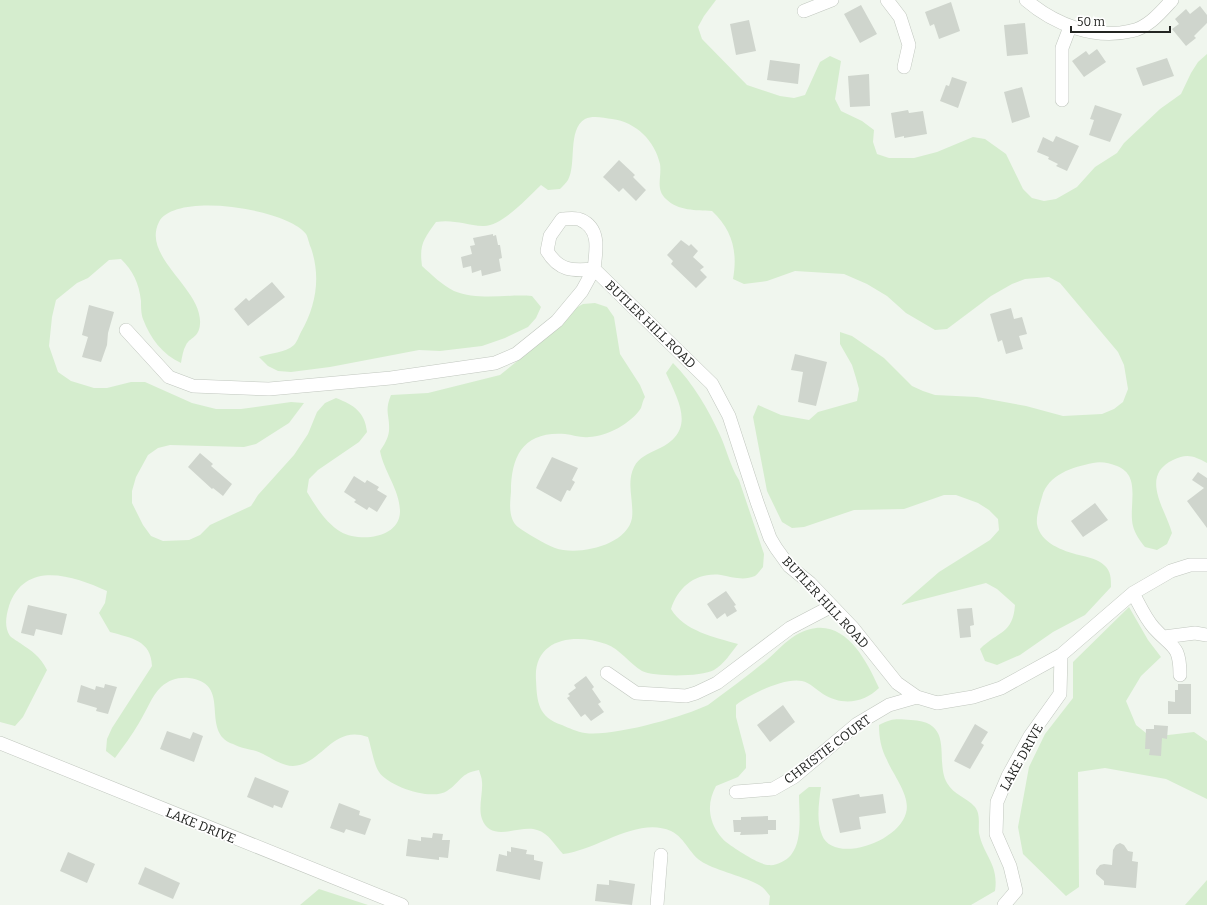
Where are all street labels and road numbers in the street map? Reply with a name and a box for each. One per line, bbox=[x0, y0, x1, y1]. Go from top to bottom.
street label: BUTLER HILL ROAD bbox=[602, 277, 699, 371]
street label: BUTLER HILL ROAD bbox=[779, 554, 872, 651]
street label: CHRISTIE COURT bbox=[781, 712, 874, 787]
street label: LAKE DRIVE bbox=[997, 721, 1046, 793]
street label: LAKE DRIVE bbox=[164, 805, 238, 846]

